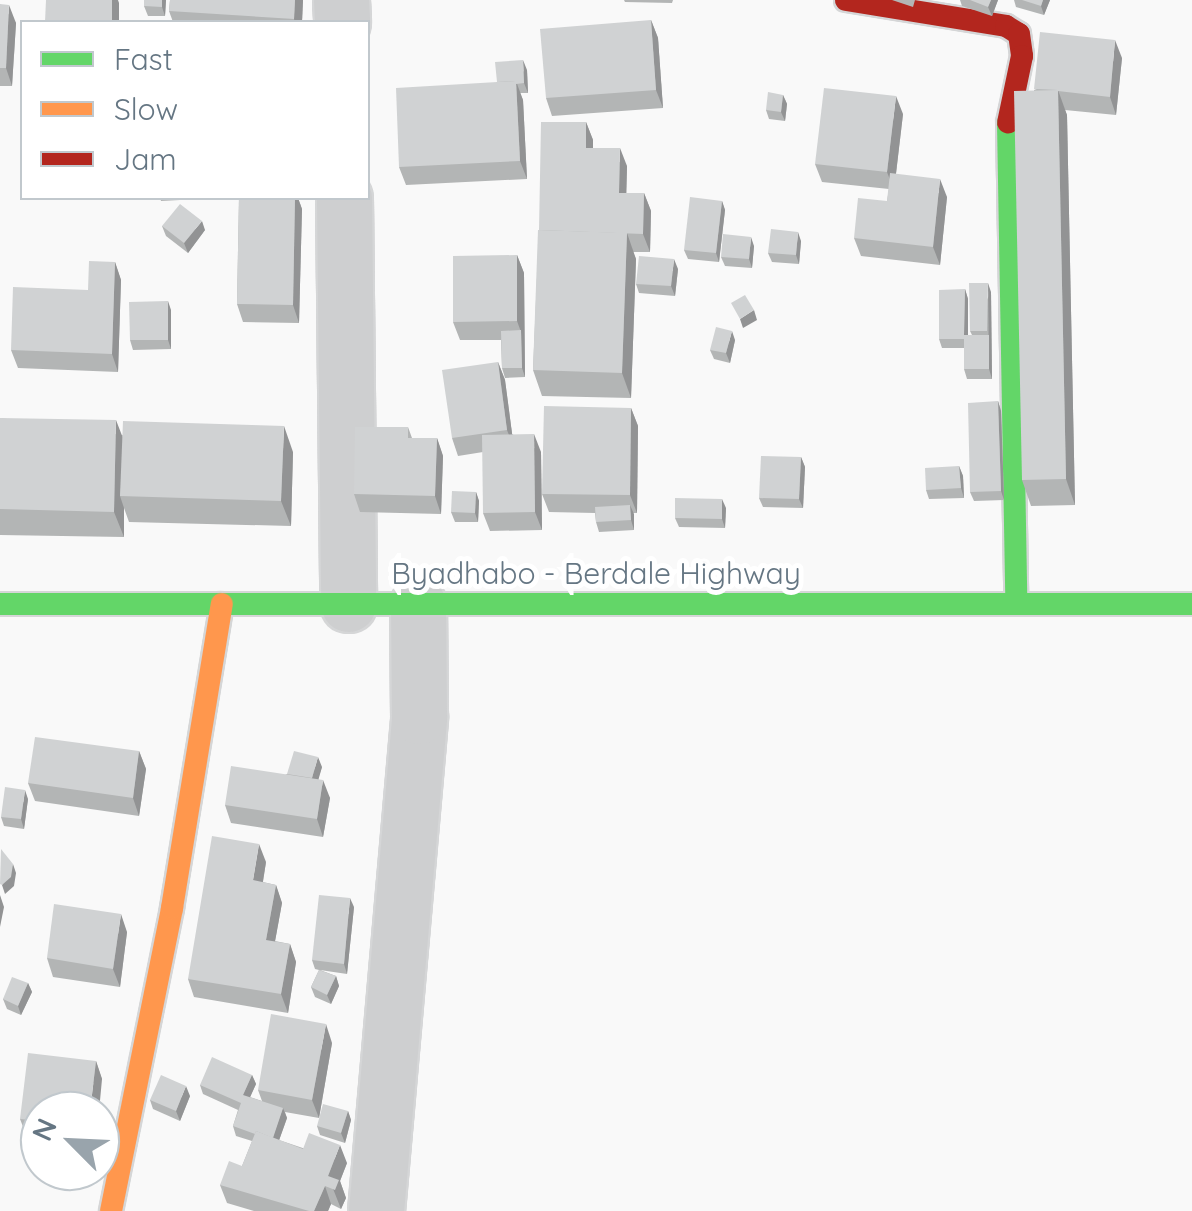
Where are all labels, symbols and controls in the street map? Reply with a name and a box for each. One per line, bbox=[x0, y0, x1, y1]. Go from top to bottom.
legend bbox=[20, 20, 370, 200]
text: Fast bbox=[114, 40, 173, 78]
text: Slow bbox=[114, 90, 178, 128]
text: Jam bbox=[114, 140, 177, 178]
street label: Byadhabo - Berdale Highway bbox=[391, 555, 801, 591]
north arrow bbox=[20, 1091, 120, 1191]
text: N bbox=[24, 1113, 64, 1146]

